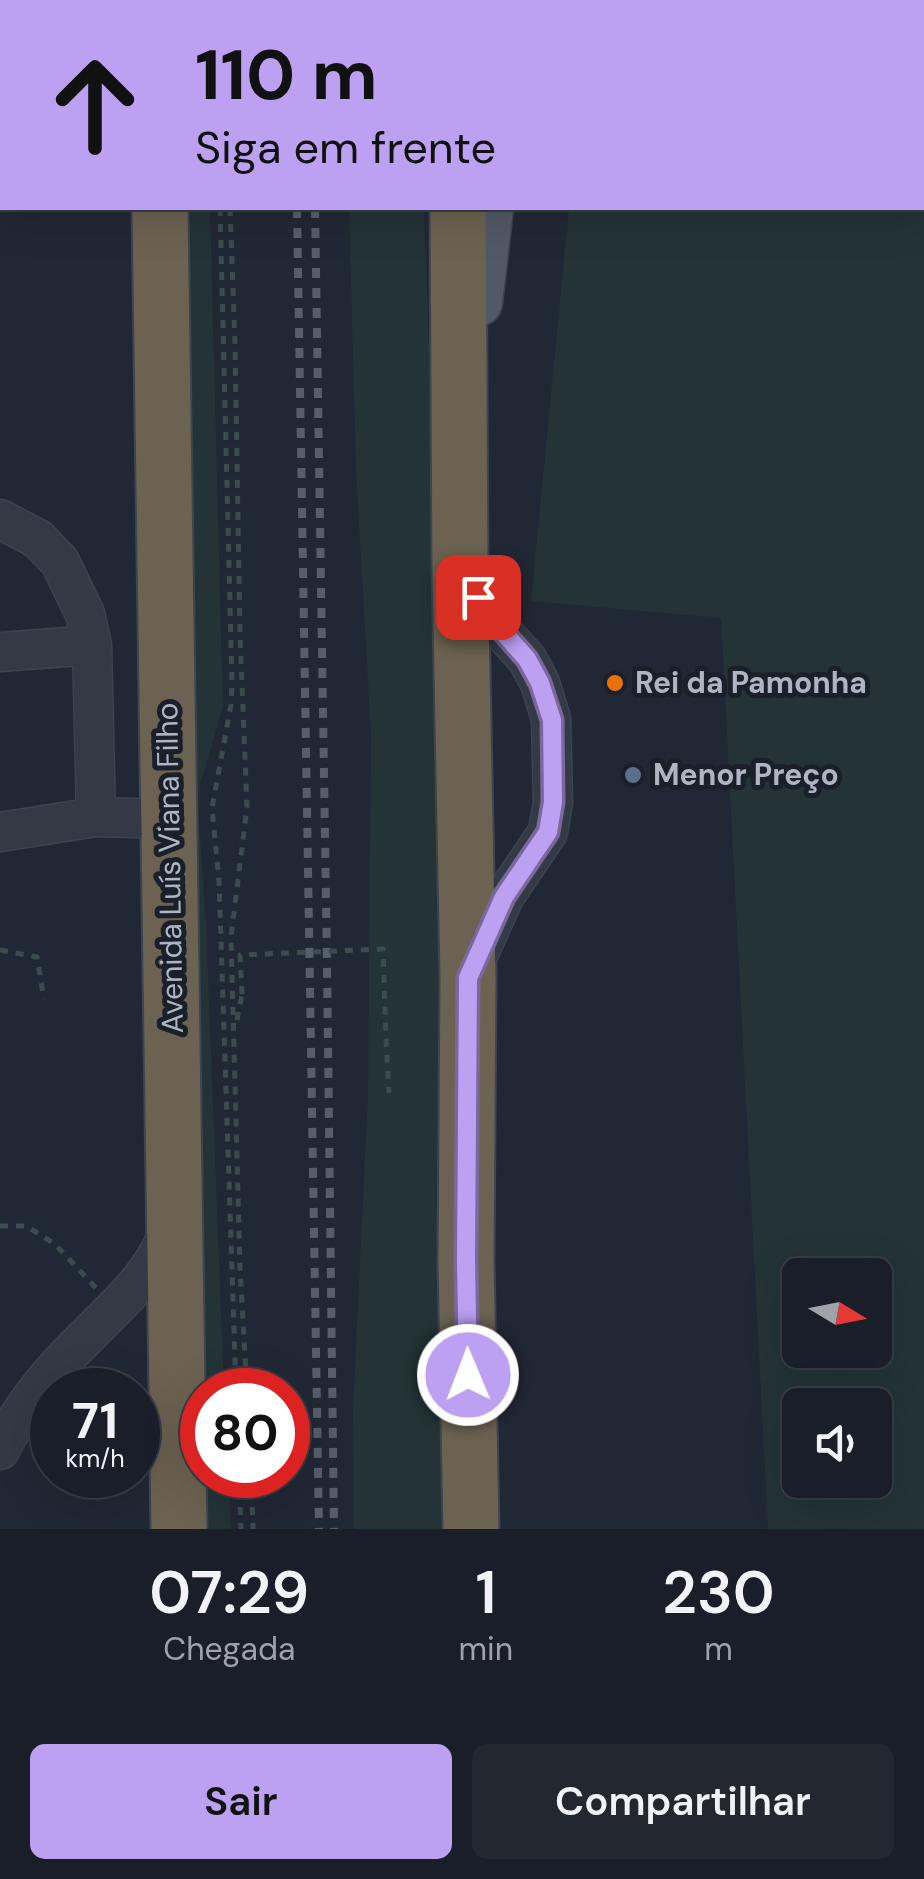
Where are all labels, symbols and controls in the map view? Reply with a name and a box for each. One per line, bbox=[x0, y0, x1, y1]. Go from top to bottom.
text: 110 m bbox=[195, 30, 378, 121]
icon: ahead bbox=[30, 40, 160, 170]
text: Siga em frente bbox=[195, 118, 496, 177]
pin bbox=[436, 555, 521, 640]
icon: arrive bbox=[451, 570, 506, 625]
place label: Rei da Pamonha bbox=[635, 663, 867, 702]
marker: Rei da Pamonha bbox=[604, 672, 626, 694]
street label: Avenida Luís Viana Filho bbox=[147, 702, 192, 1034]
place label: Menor Preço bbox=[653, 755, 839, 794]
marker: Menor Preço bbox=[622, 764, 644, 786]
north arrow bbox=[782, 1258, 892, 1368]
map controls bbox=[782, 1258, 892, 1498]
position arrow bbox=[416, 1323, 520, 1427]
speed limit sign: 80 bbox=[180, 1368, 310, 1498]
text: 71 bbox=[72, 1388, 118, 1454]
button: sound bbox=[782, 1388, 892, 1498]
text: km/h bbox=[65, 1442, 125, 1475]
text: 07:29 bbox=[149, 1553, 309, 1632]
text: 1 bbox=[475, 1553, 496, 1632]
text: 230 bbox=[662, 1553, 775, 1632]
text: Chegada bbox=[163, 1628, 295, 1670]
text: min bbox=[459, 1628, 513, 1670]
text: m bbox=[704, 1628, 733, 1670]
button: Sair bbox=[30, 1744, 452, 1859]
button: Compartilhar bbox=[472, 1744, 894, 1859]

